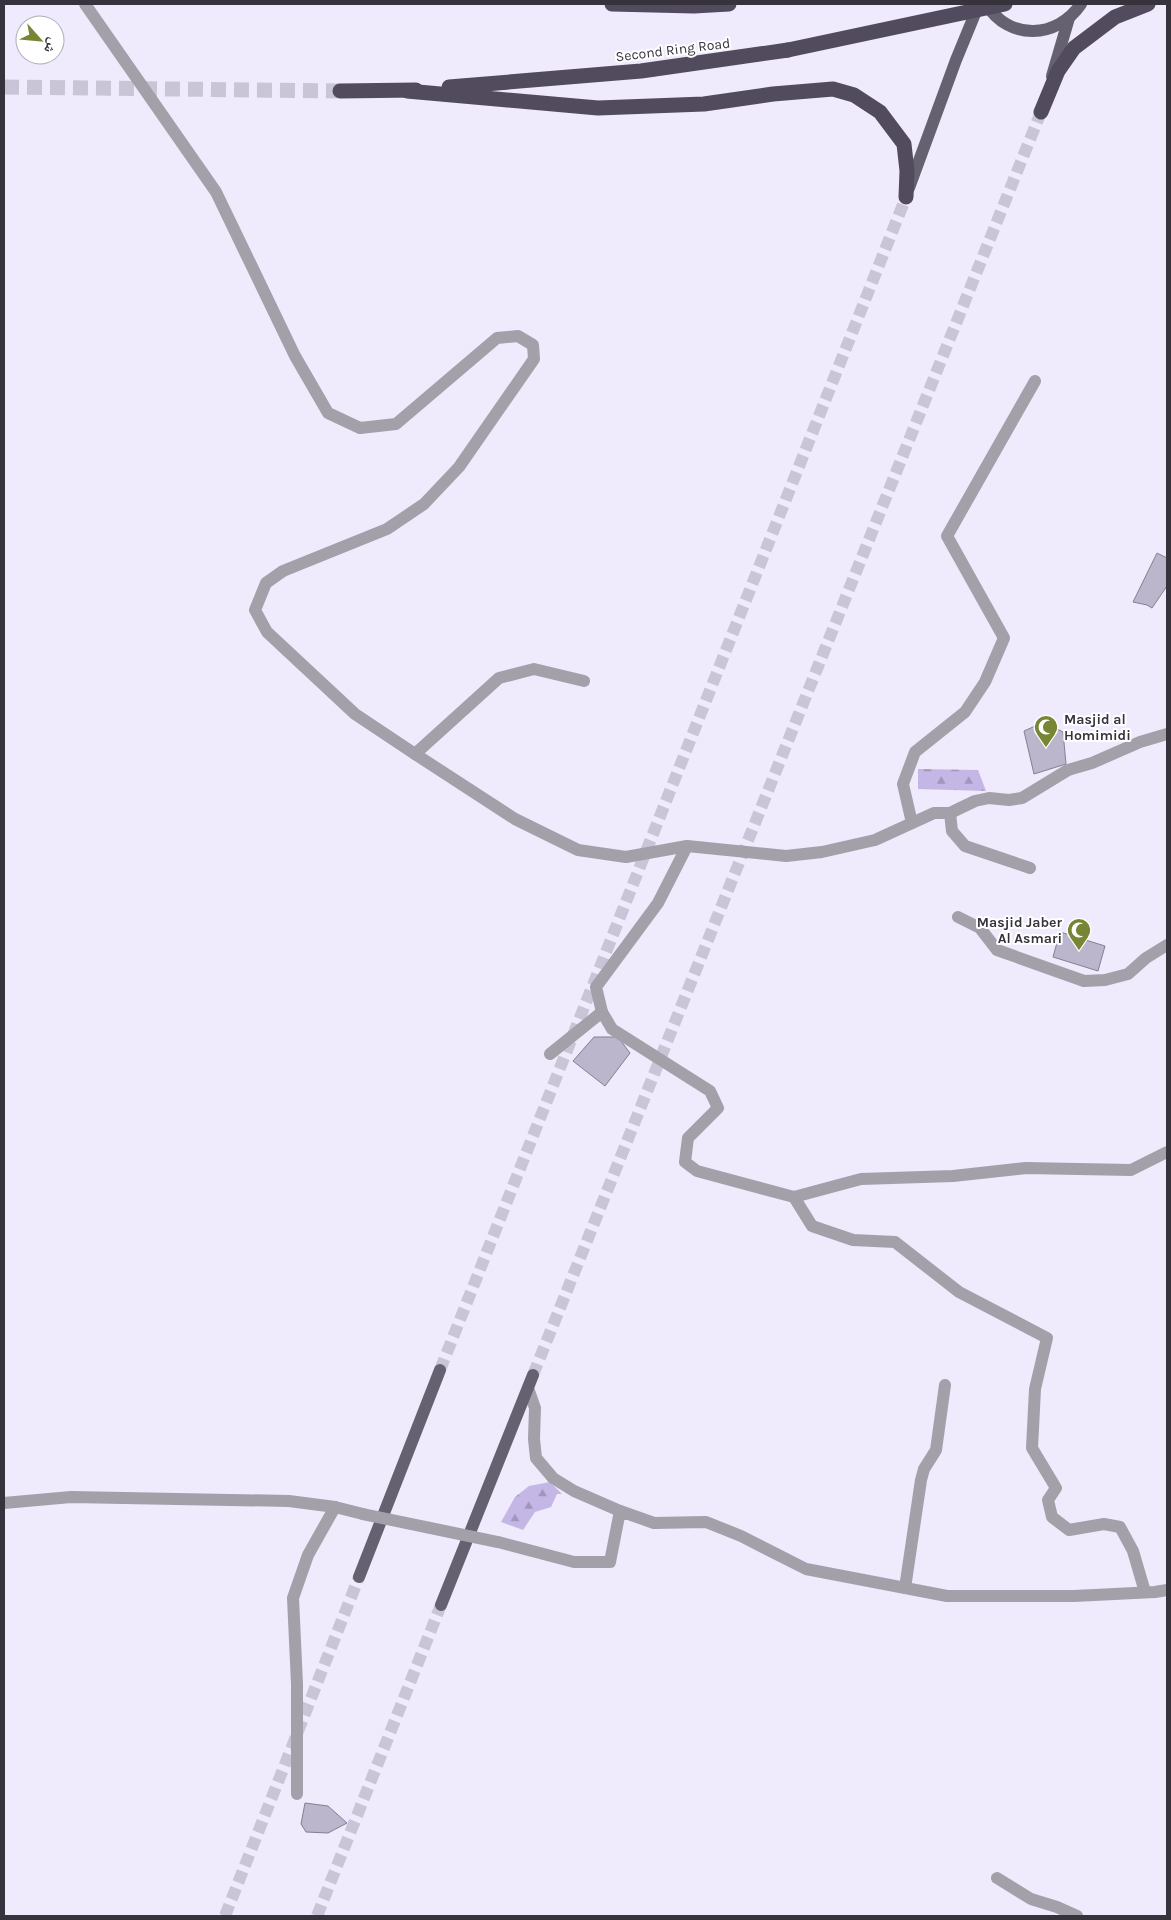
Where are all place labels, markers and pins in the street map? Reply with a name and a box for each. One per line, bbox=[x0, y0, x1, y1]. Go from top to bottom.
place label: Masjid al Homimidi bbox=[1064, 711, 1131, 744]
mosque icon: Masjid al Homimidi bbox=[1033, 714, 1059, 748]
place label: Masjid Jaber Al Asmari bbox=[977, 914, 1062, 947]
mosque icon: Masjid Jaber Al Asmari bbox=[1066, 917, 1092, 951]

